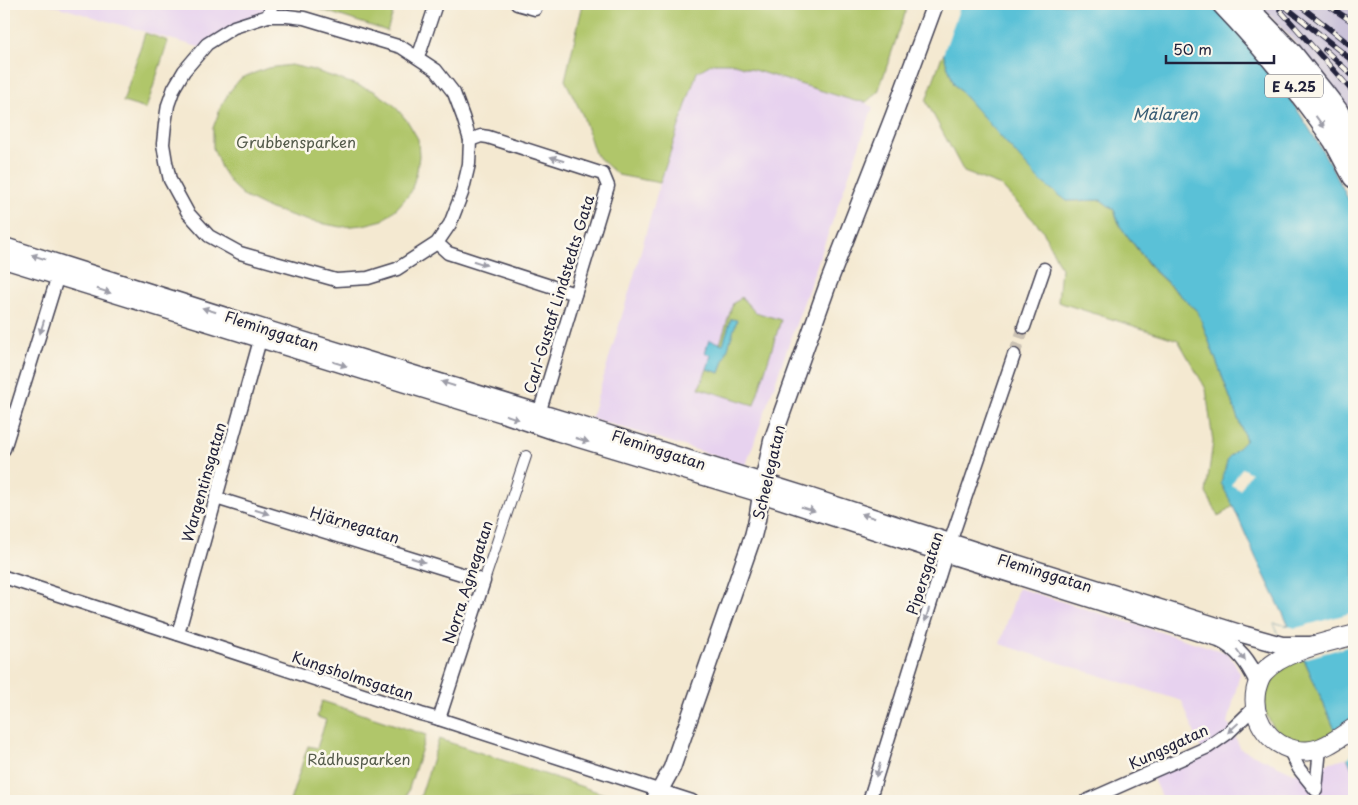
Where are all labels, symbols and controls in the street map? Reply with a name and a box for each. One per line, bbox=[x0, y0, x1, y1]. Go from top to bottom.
scale bar bbox=[1166, 32, 1273, 64]
text: 50 m bbox=[1173, 37, 1212, 60]
road number: E 4.25 bbox=[1265, 74, 1323, 98]
water label: Mälaren bbox=[1133, 101, 1199, 125]
one-way arrow bbox=[1315, 115, 1326, 128]
park label: Grubbensparken bbox=[236, 130, 356, 153]
one-way arrow bbox=[549, 155, 564, 162]
street label: Carl-Gustaf Lindstedts Gata bbox=[517, 191, 599, 396]
one-way arrow bbox=[30, 252, 45, 260]
one-way arrow bbox=[473, 259, 488, 267]
one-way arrow bbox=[97, 287, 112, 295]
street label: Fleminggatan bbox=[222, 304, 322, 356]
one-way arrow bbox=[202, 306, 217, 314]
one-way arrow bbox=[37, 320, 45, 335]
one-way arrow bbox=[333, 361, 348, 369]
one-way arrow bbox=[440, 380, 455, 388]
one-way arrow bbox=[505, 413, 520, 421]
street label: Wargentinsgatan bbox=[175, 419, 231, 545]
street label: Scheelegatan bbox=[746, 422, 790, 522]
street label: Fleminggatan bbox=[609, 423, 709, 475]
one-way arrow bbox=[575, 436, 590, 444]
street label: Hjärnegatan bbox=[307, 499, 403, 549]
one-way arrow bbox=[800, 506, 815, 513]
one-way arrow bbox=[255, 509, 270, 517]
one-way arrow bbox=[860, 511, 875, 519]
street label: Norra Agnegatan bbox=[436, 517, 498, 647]
street label: Pipersgatan bbox=[900, 528, 948, 618]
street label: Fleminggatan bbox=[995, 547, 1095, 597]
one-way arrow bbox=[410, 557, 425, 565]
one-way arrow bbox=[923, 607, 931, 622]
street label: Kungsholmsgatan bbox=[289, 644, 417, 706]
one-way arrow bbox=[1236, 648, 1246, 662]
street label: Kungsgatan bbox=[1124, 718, 1212, 774]
one-way arrow bbox=[1227, 722, 1239, 734]
park label: Rådhusparken bbox=[307, 747, 411, 770]
one-way arrow bbox=[874, 762, 882, 777]

